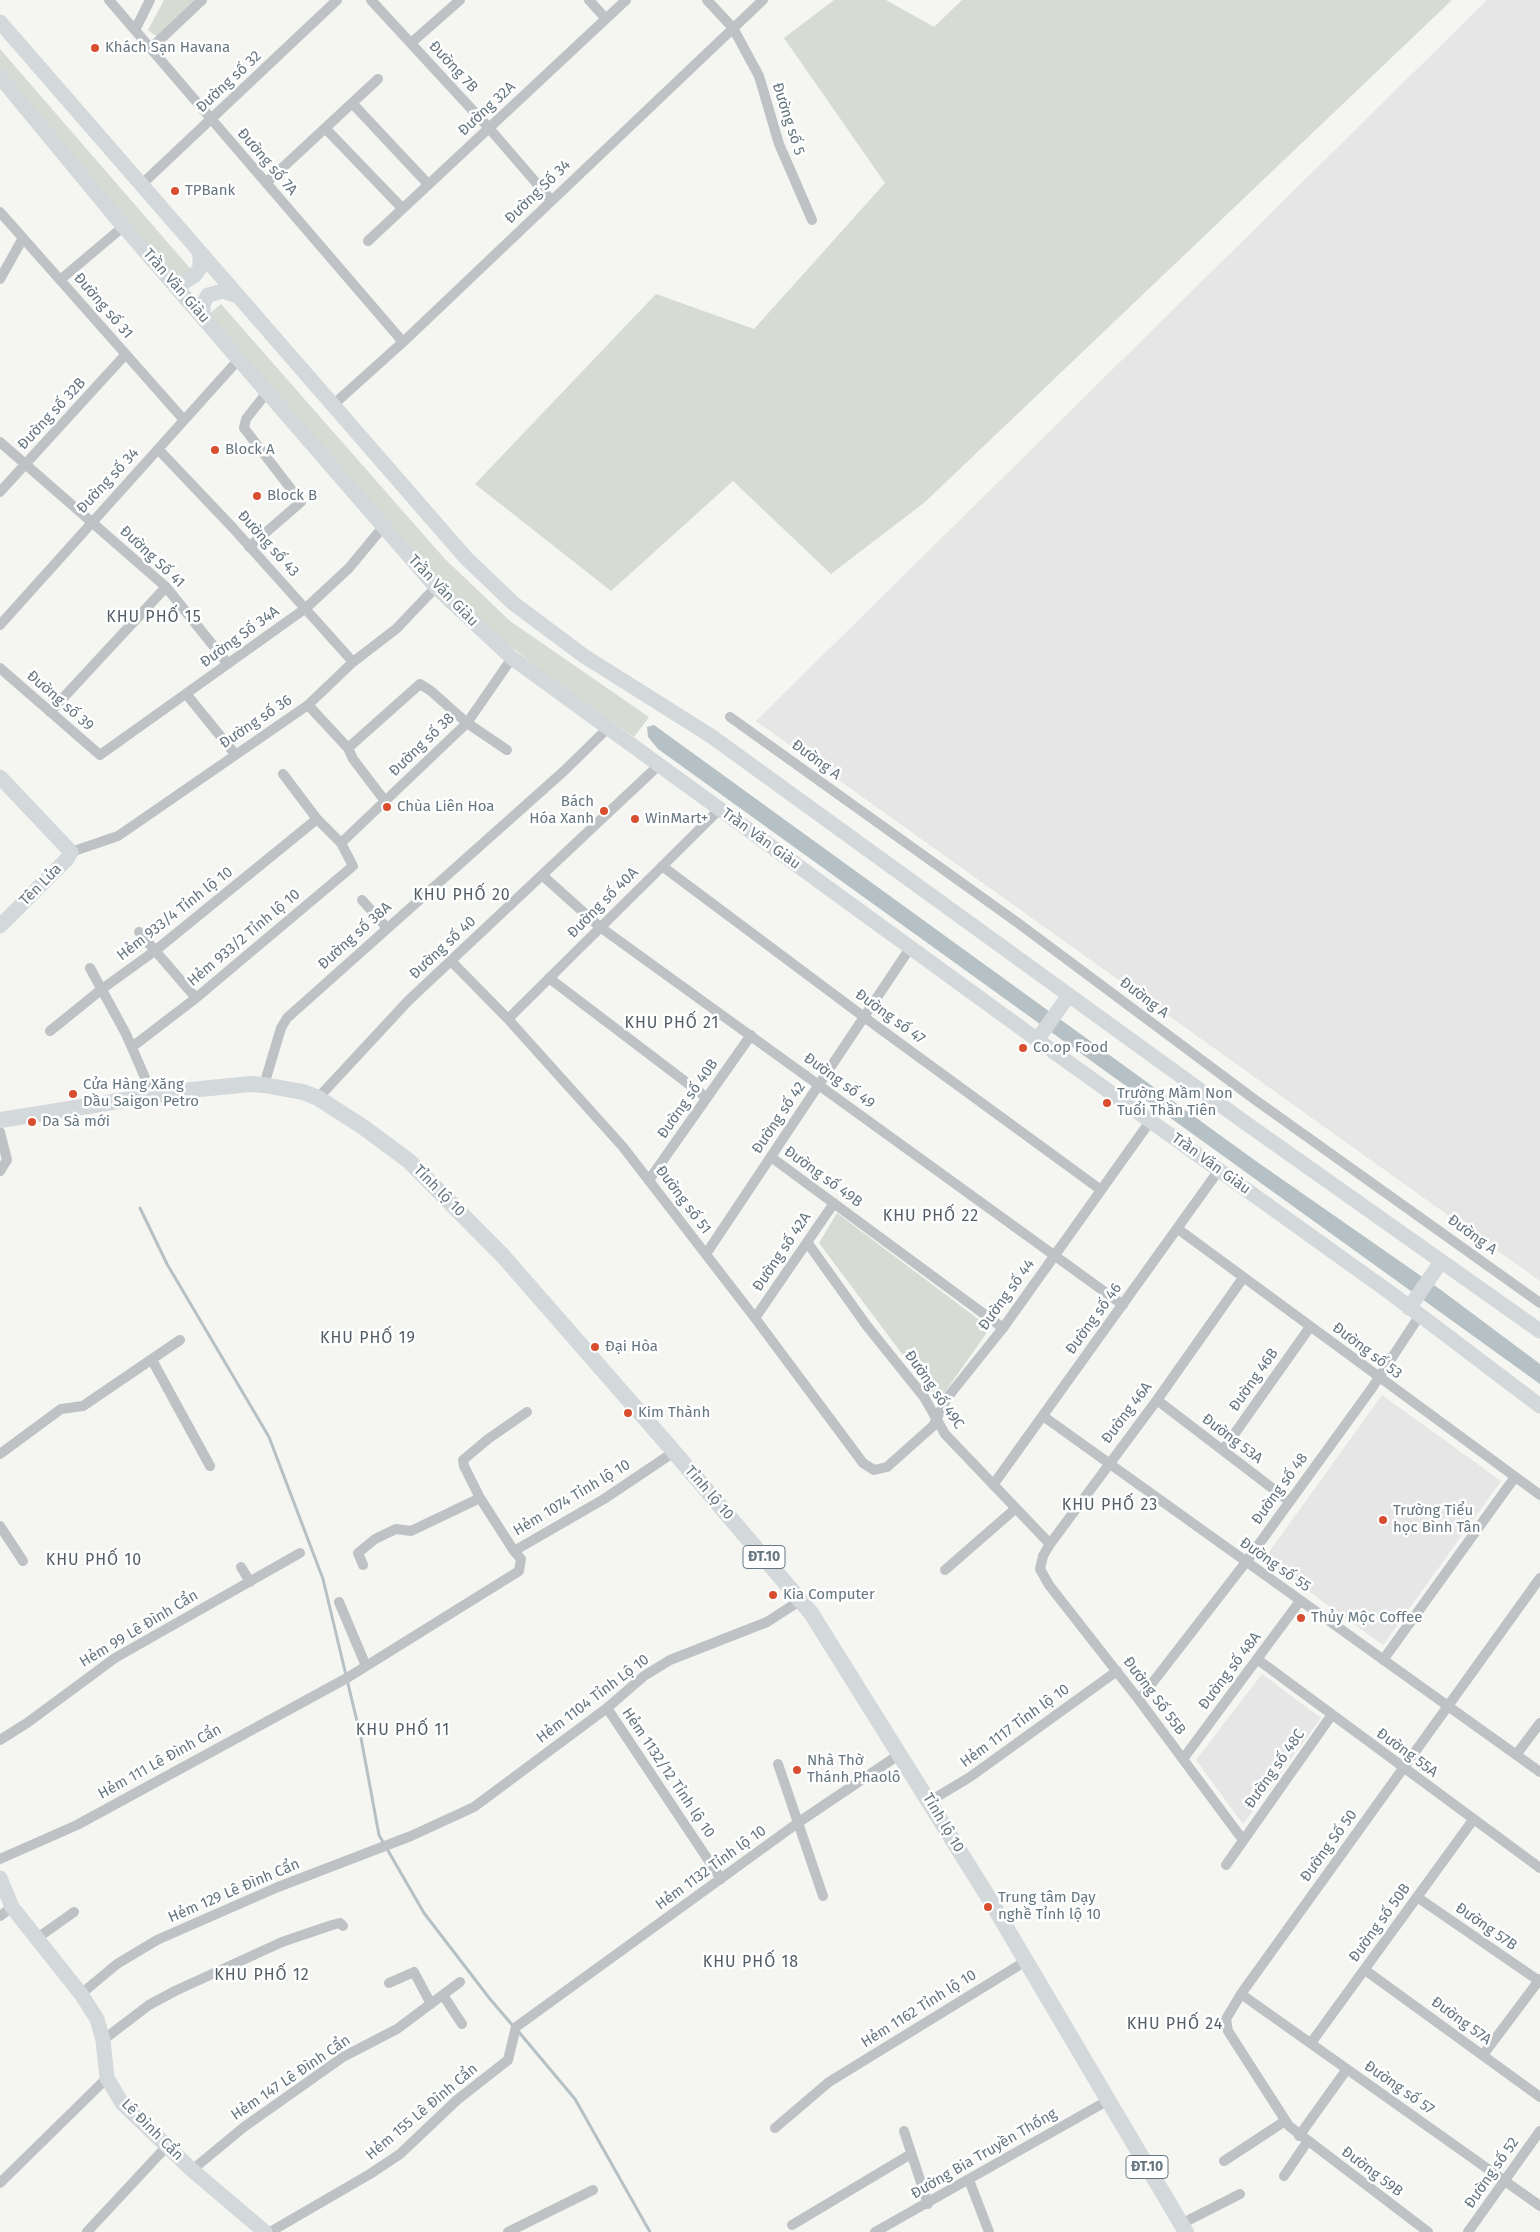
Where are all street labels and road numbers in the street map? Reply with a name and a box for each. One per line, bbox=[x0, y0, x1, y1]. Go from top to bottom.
street label: Đường 7B bbox=[425, 38, 481, 96]
street label: Đường số 32 bbox=[193, 47, 265, 117]
street label: Đường 32A bbox=[455, 78, 519, 140]
street label: Đường số 5 bbox=[768, 80, 808, 158]
street label: Đường số 7A bbox=[233, 125, 301, 199]
street label: Đường Số 34 bbox=[501, 156, 575, 228]
street label: Trần Văn Giàu bbox=[139, 245, 213, 327]
street label: Đường số 31 bbox=[70, 269, 136, 343]
street label: Đường số 32B bbox=[14, 374, 90, 454]
street label: Đường số 34 bbox=[73, 444, 143, 518]
street label: Đường số 43 bbox=[234, 507, 302, 581]
street label: Đường Số 41 bbox=[116, 522, 188, 592]
street label: Trần Văn Giàu bbox=[404, 551, 482, 631]
street label: Đường Số 34A bbox=[197, 602, 283, 672]
street label: Đường số 39 bbox=[23, 667, 97, 735]
street label: Đường số 36 bbox=[216, 691, 296, 753]
street label: Đường số 38 bbox=[386, 710, 458, 780]
street label: Đường A bbox=[788, 736, 844, 784]
street label: Trần Văn Giàu bbox=[718, 804, 804, 874]
street label: Tên Lửa bbox=[16, 860, 66, 910]
street label: Hẻm 933/4 Tỉnh lộ 10 bbox=[114, 863, 236, 965]
street label: Đường số 40A bbox=[564, 864, 642, 942]
street label: Hẻm 933/2 Tỉnh lộ 10 bbox=[184, 886, 304, 990]
street label: Đường số 38A bbox=[315, 898, 395, 974]
street label: Đường số 40 bbox=[406, 913, 480, 983]
street label: Đường A bbox=[1116, 974, 1172, 1022]
street label: Đường số 47 bbox=[852, 986, 928, 1048]
street label: Đường số 49 bbox=[800, 1049, 878, 1113]
street label: Đường số 40B bbox=[654, 1056, 722, 1142]
street label: Đường số 42 bbox=[748, 1079, 810, 1157]
street label: Trần Văn Giàu bbox=[1168, 1129, 1254, 1199]
street label: Đường số 49B bbox=[780, 1143, 866, 1211]
street label: Tỉnh lộ 10 bbox=[409, 1161, 469, 1221]
street label: Đường số 51 bbox=[651, 1162, 715, 1238]
street label: Đường số 42A bbox=[749, 1209, 815, 1295]
street label: Đường A bbox=[1444, 1211, 1500, 1259]
street label: Đường số 44 bbox=[975, 1256, 1039, 1334]
street label: Đường số 46 bbox=[1062, 1280, 1126, 1358]
street label: Đường số 53 bbox=[1329, 1319, 1405, 1383]
street label: Đường 46B bbox=[1226, 1345, 1282, 1415]
street label: Đường số 49C bbox=[900, 1347, 968, 1433]
street label: Đường 46A bbox=[1098, 1379, 1156, 1447]
street label: Đường 53A bbox=[1198, 1410, 1266, 1468]
street label: Đường số 48 bbox=[1248, 1450, 1312, 1528]
street label: Hẻm 1074 Tỉnh lộ 10 bbox=[510, 1456, 634, 1540]
street label: Tỉnh lộ 10 bbox=[681, 1462, 737, 1524]
street label: Đường số 55 bbox=[1236, 1534, 1314, 1596]
road number: ĐT.10 bbox=[743, 1545, 785, 1568]
street label: Hẻm 99 Lê Đình Cẩn bbox=[77, 1587, 201, 1671]
street label: Đường số 48A bbox=[1195, 1629, 1265, 1713]
street label: Hẻm 1104 Tỉnh Lộ 10 bbox=[533, 1651, 653, 1747]
street label: Đường Số 55B bbox=[1119, 1653, 1189, 1739]
street label: Hẻm 1117 Tỉnh lộ 10 bbox=[957, 1680, 1073, 1772]
street label: Hẻm 1132/12 Tỉnh lộ 10 bbox=[618, 1705, 718, 1841]
street label: Hẻm 111 Lê Đình Cẩn bbox=[95, 1721, 225, 1803]
street label: Đường 55A bbox=[1373, 1725, 1441, 1781]
street label: Đường số 48C bbox=[1241, 1726, 1309, 1812]
street label: Tỉnh lộ 10 bbox=[918, 1790, 968, 1856]
street label: Đường Số 50 bbox=[1297, 1806, 1361, 1886]
street label: Hẻm 1132 Tỉnh lộ 10 bbox=[652, 1822, 770, 1914]
street label: Hẻm 129 Lê Đình Cẩn bbox=[166, 1855, 302, 1927]
street label: Đường số 50B bbox=[1345, 1880, 1415, 1966]
street label: Đường 57B bbox=[1452, 1899, 1520, 1955]
street label: Hẻm 1162 Tỉnh lộ 10 bbox=[858, 1966, 980, 2052]
street label: Đường 57A bbox=[1427, 1993, 1495, 2049]
street label: Hẻm 147 Lê Đình Cẩn bbox=[228, 2031, 354, 2125]
street label: Đường số 57 bbox=[1360, 2057, 1438, 2119]
street label: Hẻm 155 Lê Đình Cẩn bbox=[362, 2060, 482, 2164]
street label: Lê Đình Cẩn bbox=[117, 2095, 187, 2165]
street label: Đường Bia Truyền Thống bbox=[908, 2105, 1060, 2203]
street label: Đường số 52 bbox=[1461, 2134, 1523, 2212]
street label: Đường 59B bbox=[1338, 2143, 1406, 2201]
road number: ĐT.10 bbox=[1126, 2156, 1168, 2178]

